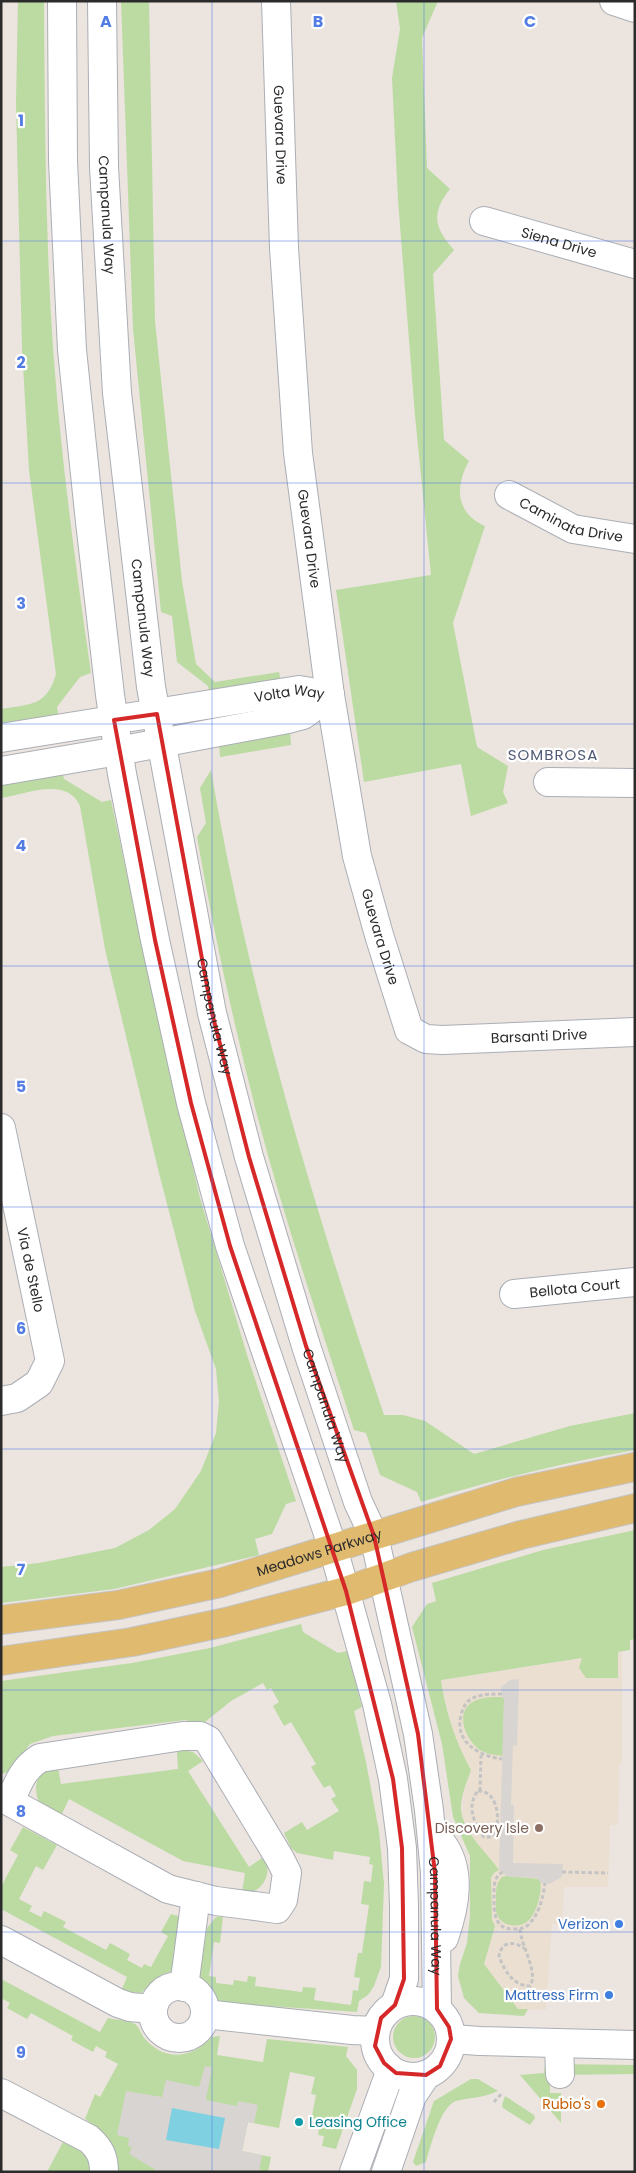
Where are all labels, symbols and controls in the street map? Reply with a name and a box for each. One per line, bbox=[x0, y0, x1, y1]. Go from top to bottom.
text: A bbox=[100, 10, 112, 33]
text: B bbox=[313, 10, 323, 33]
text: C bbox=[524, 10, 536, 33]
street label: Guevara Drive bbox=[269, 85, 292, 185]
text: 1 bbox=[18, 109, 24, 132]
street label: Campanula Way bbox=[94, 155, 120, 275]
street label: Siena Drive bbox=[519, 222, 599, 263]
text: 2 bbox=[16, 351, 26, 374]
street label: Guevara Drive bbox=[293, 488, 326, 590]
street label: Caminata Drive bbox=[516, 492, 625, 547]
street label: Campanula Way bbox=[126, 558, 160, 679]
text: 3 bbox=[16, 592, 26, 615]
street label: Volta Way bbox=[253, 679, 326, 707]
district label: SOMBROSA bbox=[508, 744, 598, 765]
text: 4 bbox=[16, 834, 27, 857]
street label: Guevara Drive bbox=[357, 886, 404, 988]
street label: Campanula Way bbox=[192, 956, 238, 1077]
street label: Barsanti Drive bbox=[490, 1024, 588, 1048]
text: 5 bbox=[16, 1075, 26, 1098]
street label: Via de Stello bbox=[12, 1226, 49, 1314]
street label: Bellota Court bbox=[529, 1274, 621, 1302]
text: 6 bbox=[16, 1317, 26, 1340]
street label: Campanula Way bbox=[298, 1346, 354, 1466]
street label: Meadows Parkway bbox=[254, 1524, 384, 1581]
text: 7 bbox=[17, 1558, 26, 1581]
text: 8 bbox=[16, 1800, 26, 1823]
place label: Discovery Isle bbox=[435, 1818, 529, 1838]
marker: Discovery Isle bbox=[533, 1822, 545, 1834]
street label: Campanula Way bbox=[423, 1855, 447, 1976]
place label: Verizon bbox=[558, 1914, 609, 1934]
marker: Verizon bbox=[613, 1918, 625, 1930]
place label: Mattress Firm bbox=[505, 1985, 599, 2005]
marker: Mattress Firm bbox=[603, 1989, 615, 2001]
text: 9 bbox=[16, 2041, 26, 2064]
place label: Rubio's bbox=[542, 2094, 591, 2114]
marker: Rubio's bbox=[595, 2098, 607, 2110]
place label: Leasing Office bbox=[309, 2112, 407, 2132]
marker: Leasing Office bbox=[293, 2116, 305, 2128]

